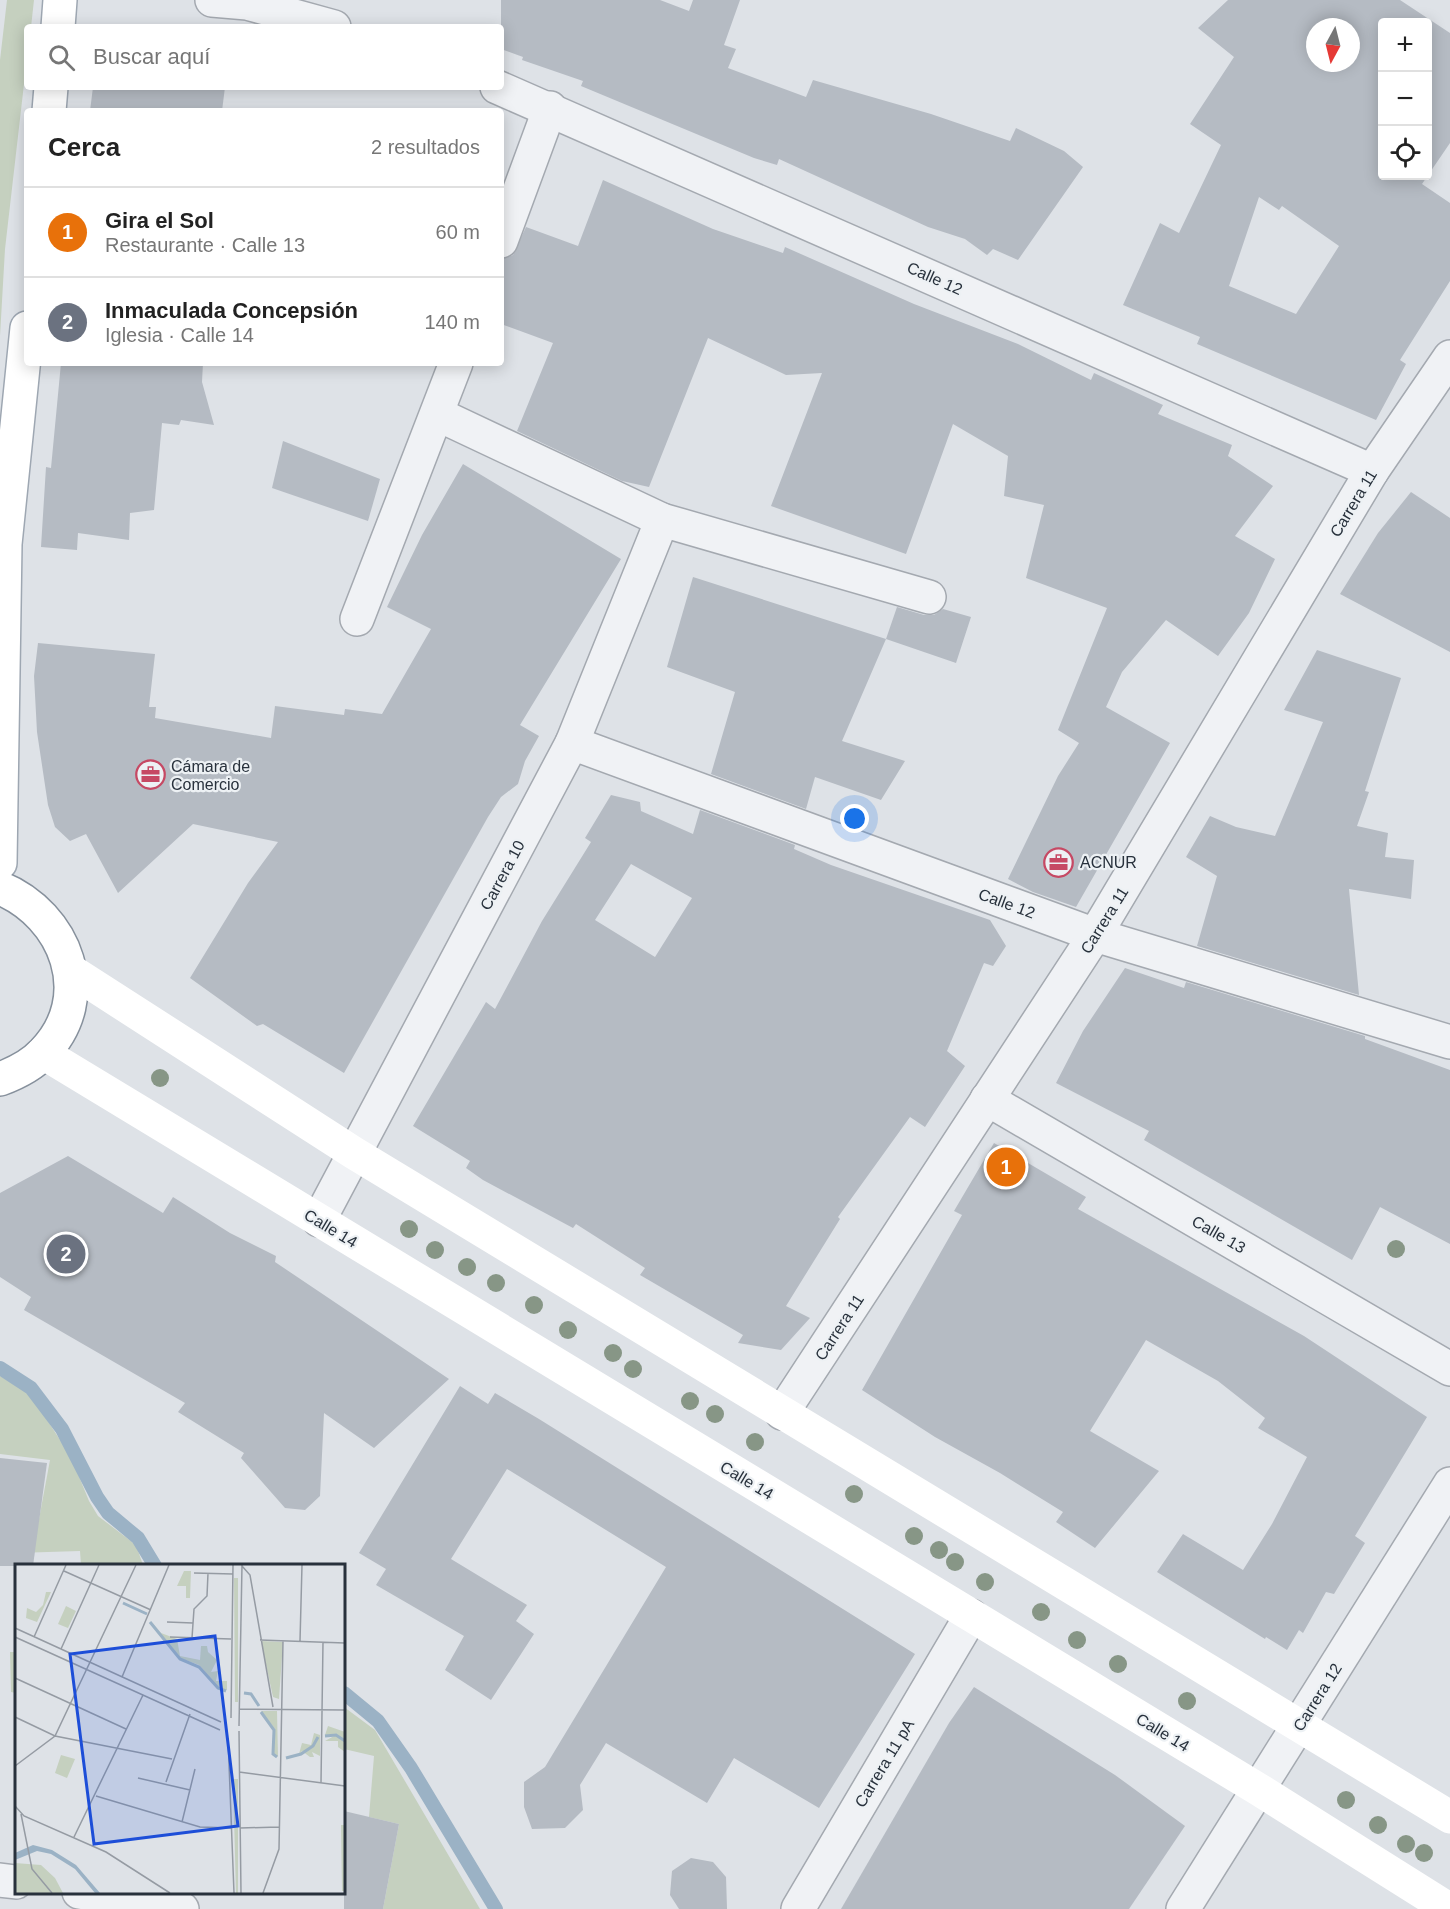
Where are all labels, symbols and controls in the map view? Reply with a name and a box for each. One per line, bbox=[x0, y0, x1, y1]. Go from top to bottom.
north arrow bbox=[1306, 18, 1360, 72]
map controls bbox=[1378, 18, 1432, 180]
button: + bbox=[1378, 18, 1432, 72]
search box bbox=[24, 24, 504, 90]
icon: search bbox=[45, 41, 78, 74]
text: Buscar aquí bbox=[93, 44, 210, 69]
button: − bbox=[1378, 72, 1432, 126]
button: locate bbox=[1378, 126, 1432, 180]
text: Cerca bbox=[48, 132, 120, 162]
text: 2 resultados bbox=[371, 136, 480, 158]
text: Gira el Sol bbox=[105, 208, 214, 233]
text: 1 bbox=[62, 221, 73, 243]
text: 60 m bbox=[436, 221, 480, 243]
text: Restaurante · Calle 13 bbox=[105, 234, 305, 256]
street label: Calle 12 bbox=[905, 259, 965, 298]
text: Inmaculada Concepsión bbox=[105, 298, 358, 323]
text: 2 bbox=[62, 311, 73, 333]
text: 140 m bbox=[424, 311, 480, 333]
text: Iglesia · Calle 14 bbox=[105, 324, 254, 346]
street label: Carrera 11 bbox=[1327, 467, 1380, 540]
place label: Cámara de Comercio bbox=[171, 758, 250, 793]
office icon: Cámara de Comercio bbox=[134, 759, 166, 791]
your location bbox=[840, 804, 869, 833]
street label: Carrera 10 bbox=[477, 837, 528, 913]
office icon: ACNUR bbox=[1043, 846, 1075, 878]
place label: ACNUR bbox=[1080, 854, 1137, 871]
street label: Carrera 11 bbox=[1077, 884, 1132, 957]
street label: Calle 12 bbox=[976, 885, 1037, 922]
pin: 1 bbox=[986, 1144, 1026, 1190]
street label: Calle 14 bbox=[301, 1206, 360, 1251]
street label: Calle 13 bbox=[1189, 1212, 1249, 1257]
pin: 2 bbox=[46, 1232, 86, 1276]
street label: Carrera 11 bbox=[812, 1291, 867, 1363]
street label: Calle 14 bbox=[717, 1458, 776, 1503]
inset map bbox=[15, 1564, 345, 1894]
street label: Carrera 12 bbox=[1290, 1660, 1345, 1734]
street label: Calle 14 bbox=[1133, 1710, 1192, 1755]
street label: Carrera 11 pA bbox=[852, 1716, 917, 1810]

